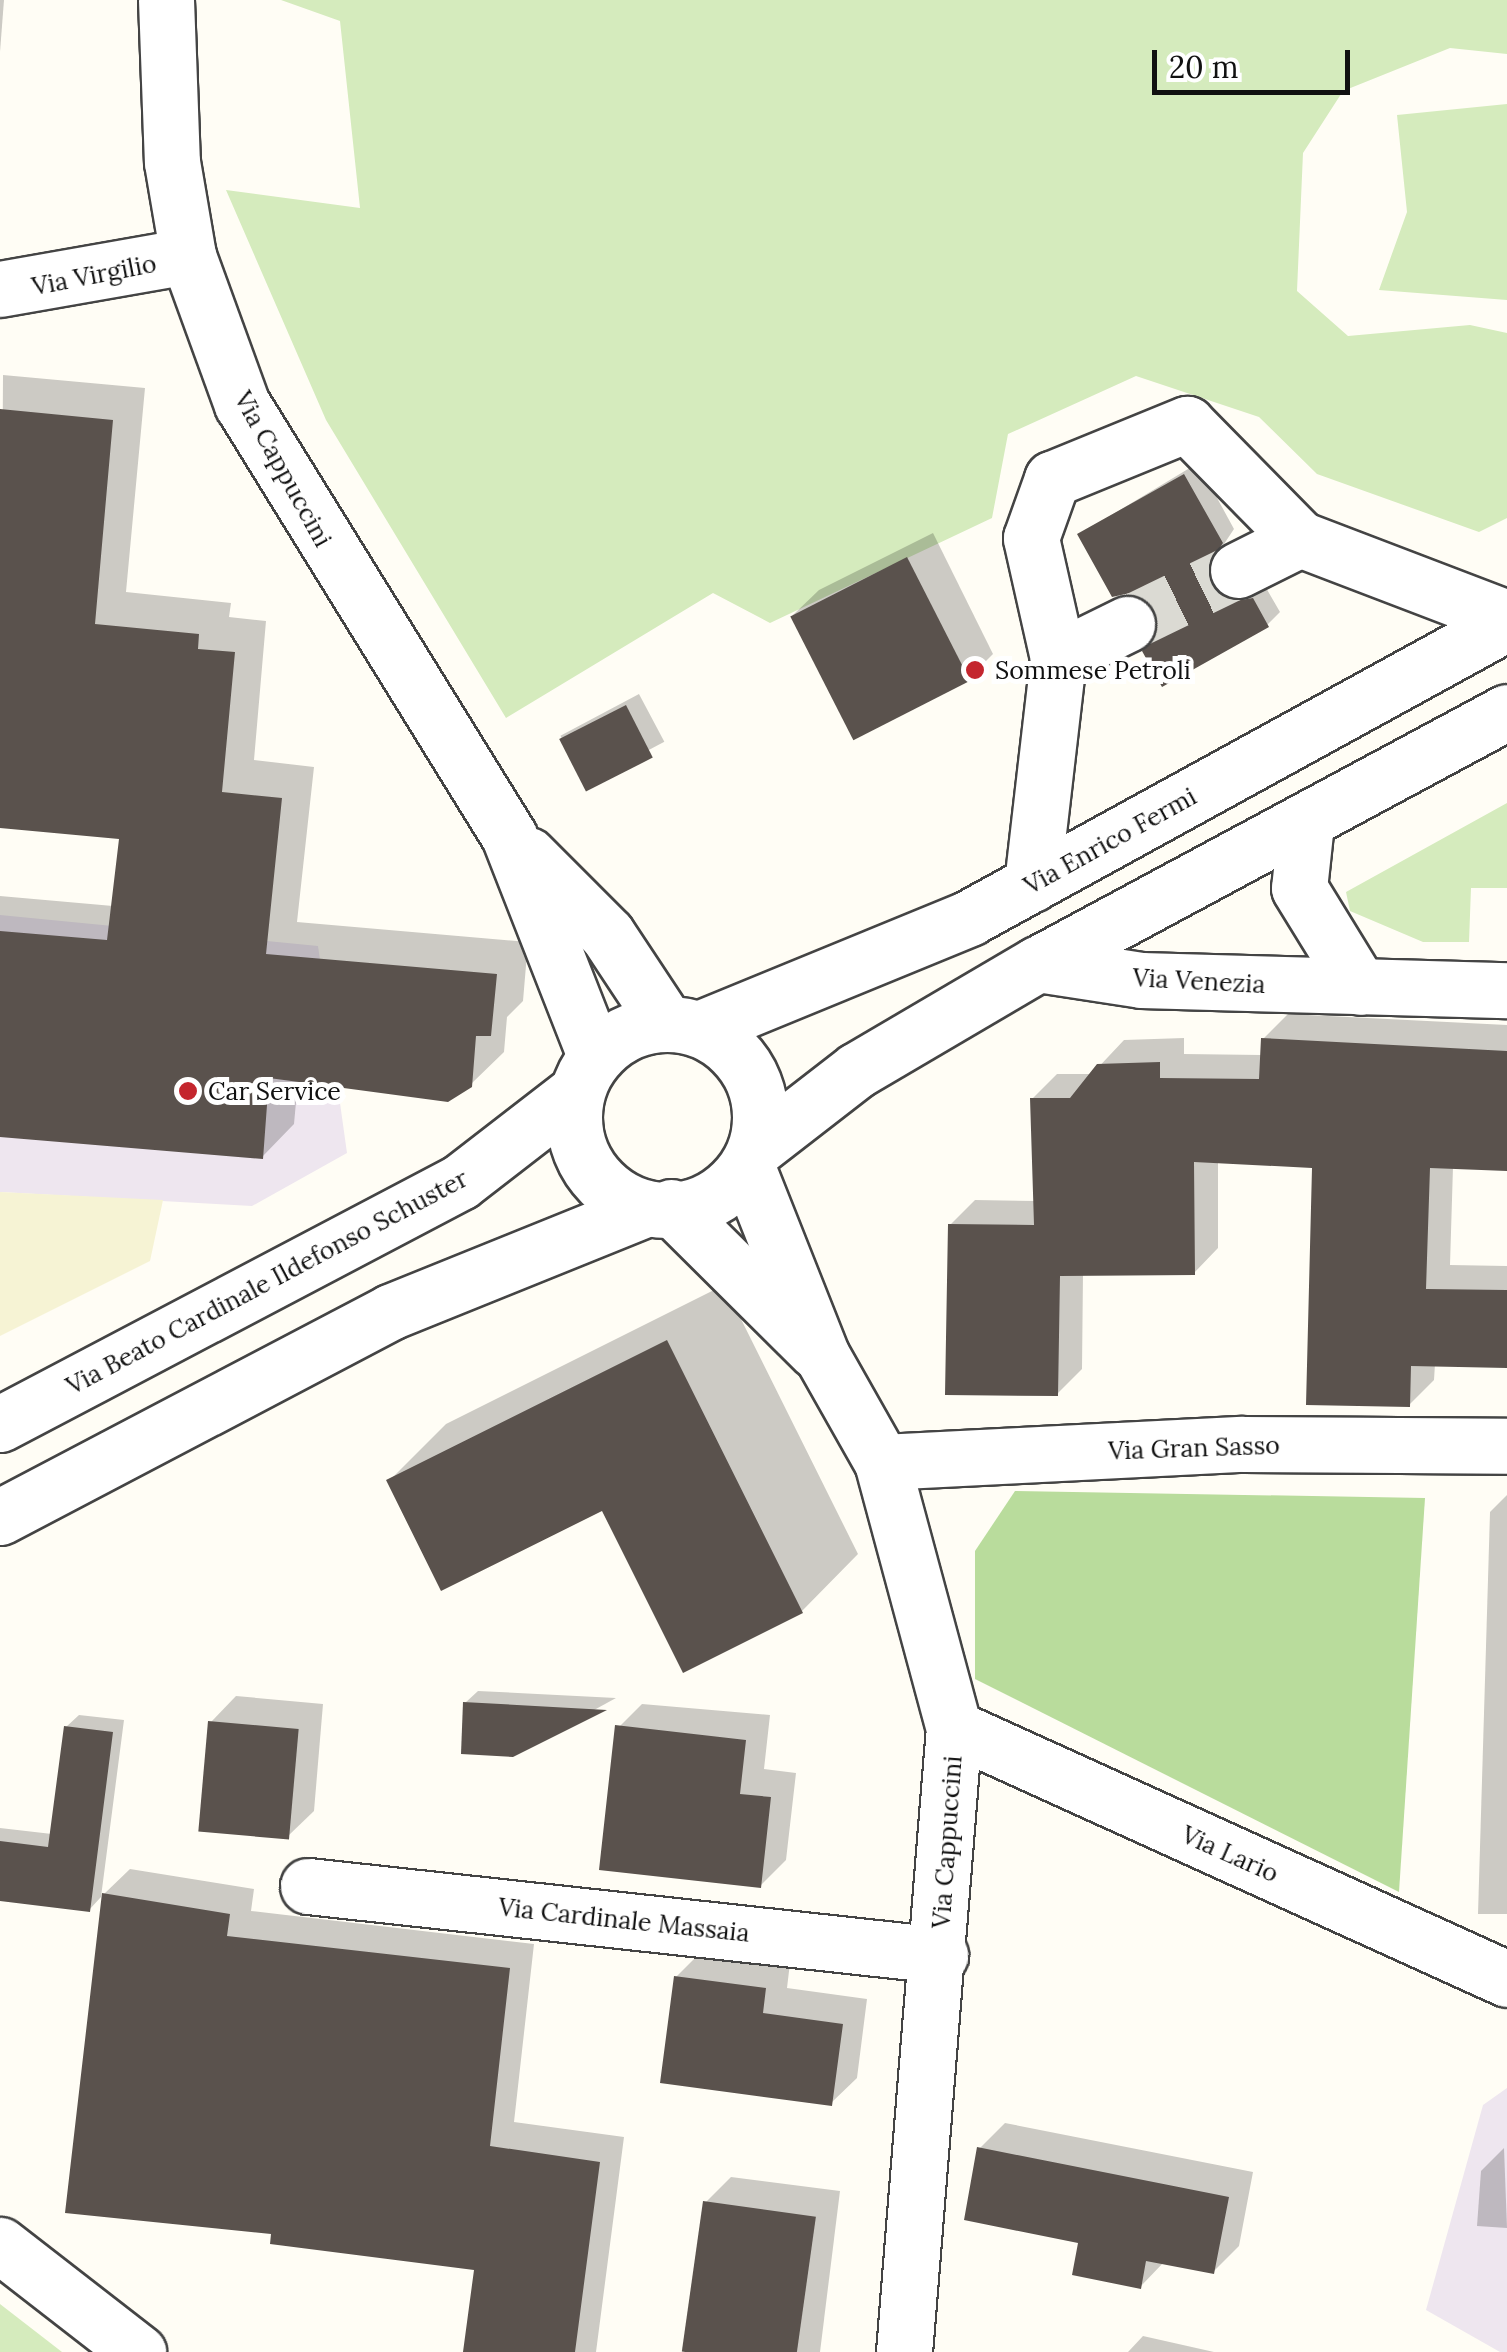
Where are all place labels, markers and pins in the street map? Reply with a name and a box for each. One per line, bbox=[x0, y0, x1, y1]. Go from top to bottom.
place label: Sommese Petroli bbox=[995, 655, 1191, 685]
marker: Sommese Petroli bbox=[964, 659, 986, 681]
place label: Car Service bbox=[208, 1076, 341, 1106]
marker: Car Service bbox=[177, 1080, 199, 1102]

